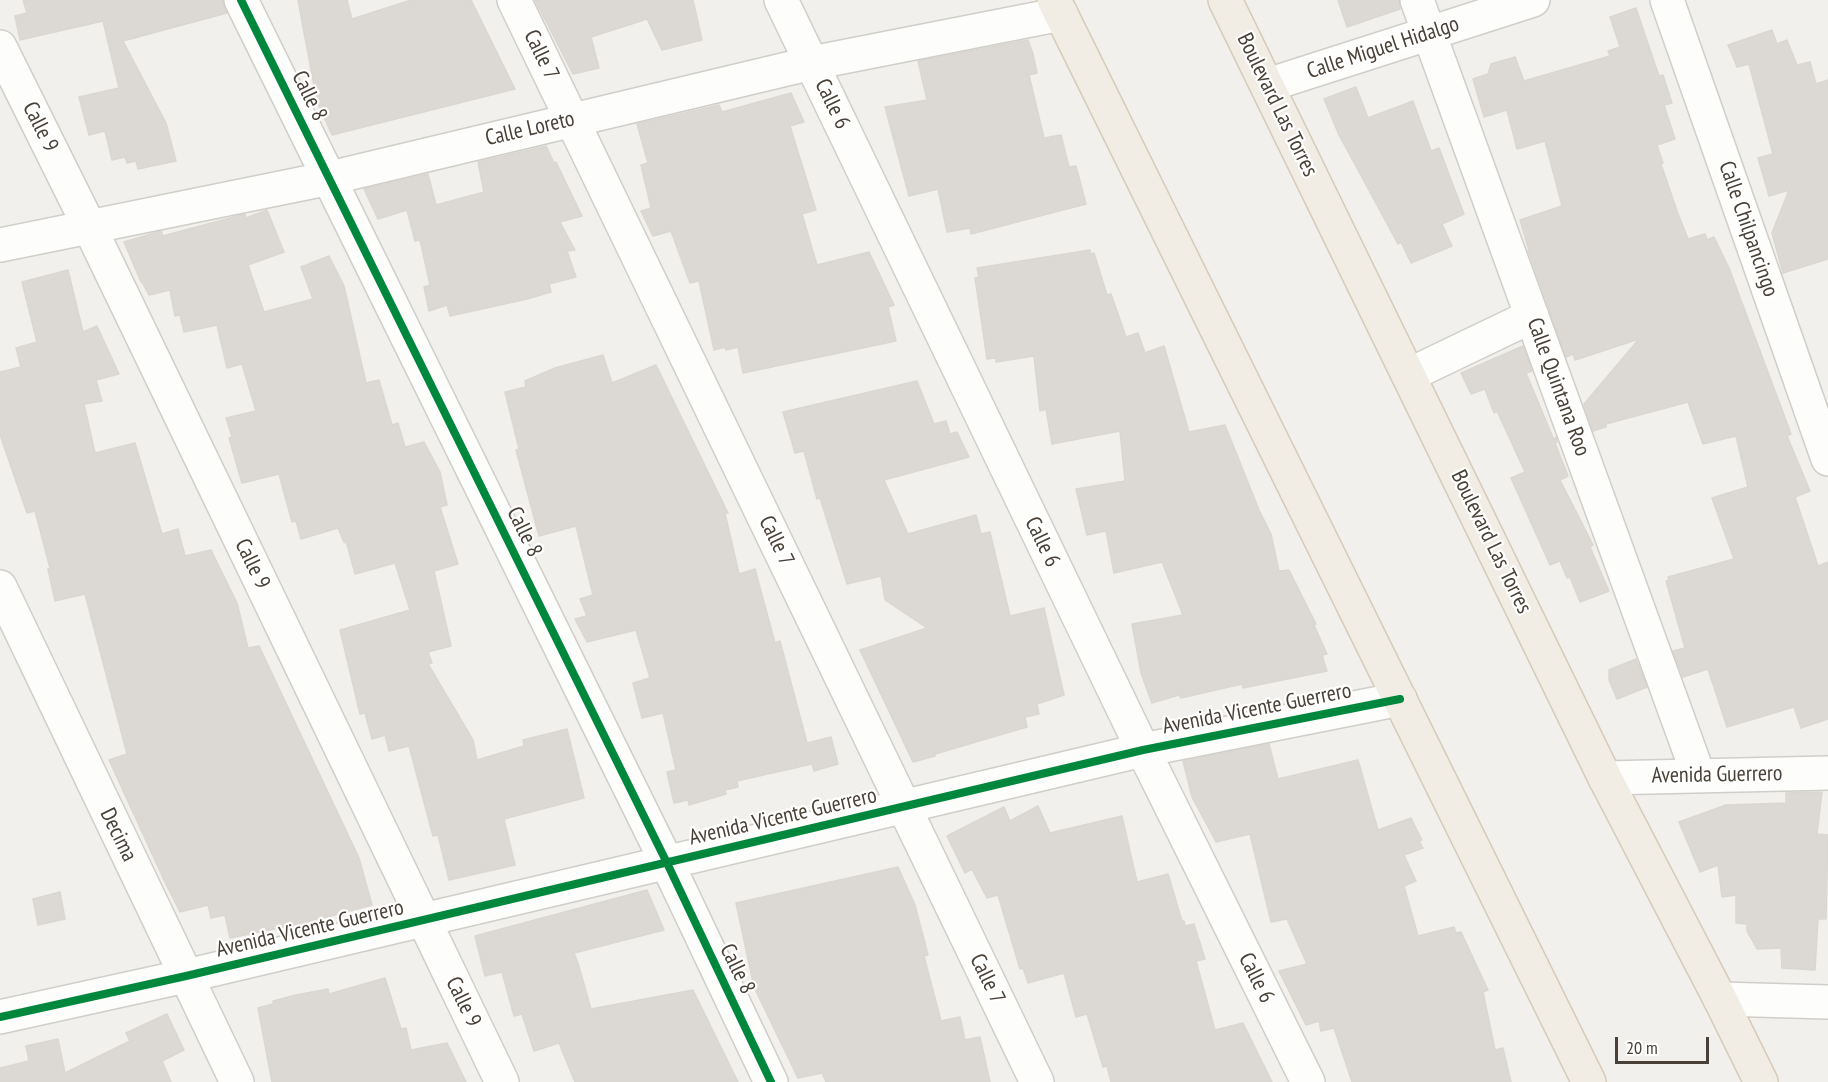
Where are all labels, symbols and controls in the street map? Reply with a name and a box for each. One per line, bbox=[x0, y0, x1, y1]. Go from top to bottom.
street label: Calle Miguel Hidalgo bbox=[1304, 11, 1462, 85]
street label: Calle 7 bbox=[518, 26, 564, 84]
street label: Boulevard Las Torres bbox=[1231, 29, 1323, 181]
street label: Calle 8 bbox=[286, 67, 332, 125]
street label: Calle 6 bbox=[809, 75, 855, 133]
street label: Calle 9 bbox=[16, 98, 64, 156]
street label: Calle Loreto bbox=[483, 106, 577, 152]
street label: Calle Chilpancingo bbox=[1712, 158, 1784, 300]
street label: Calle Quintana Roo bbox=[1521, 314, 1595, 460]
street label: Boulevard Las Torres bbox=[1445, 466, 1537, 618]
street label: Calle 8 bbox=[501, 503, 547, 561]
street label: Calle 7 bbox=[753, 512, 799, 570]
street label: Calle 6 bbox=[1019, 513, 1065, 571]
street label: Calle 9 bbox=[229, 535, 275, 593]
street label: Avenida Vicente Guerrero bbox=[1160, 678, 1354, 740]
street label: Avenida Guerrero bbox=[1651, 761, 1783, 789]
street label: Avenida Vicente Guerrero bbox=[687, 783, 879, 851]
street label: Decima bbox=[94, 804, 142, 866]
street label: Avenida Vicente Guerrero bbox=[214, 895, 406, 963]
street label: Calle 8 bbox=[714, 940, 760, 998]
street label: Calle 6 bbox=[1232, 949, 1280, 1007]
street label: Calle 7 bbox=[964, 950, 1010, 1008]
street label: Calle 9 bbox=[440, 973, 486, 1031]
scale bar bbox=[1618, 1025, 1712, 1063]
text: 20 m bbox=[1626, 1036, 1658, 1059]

